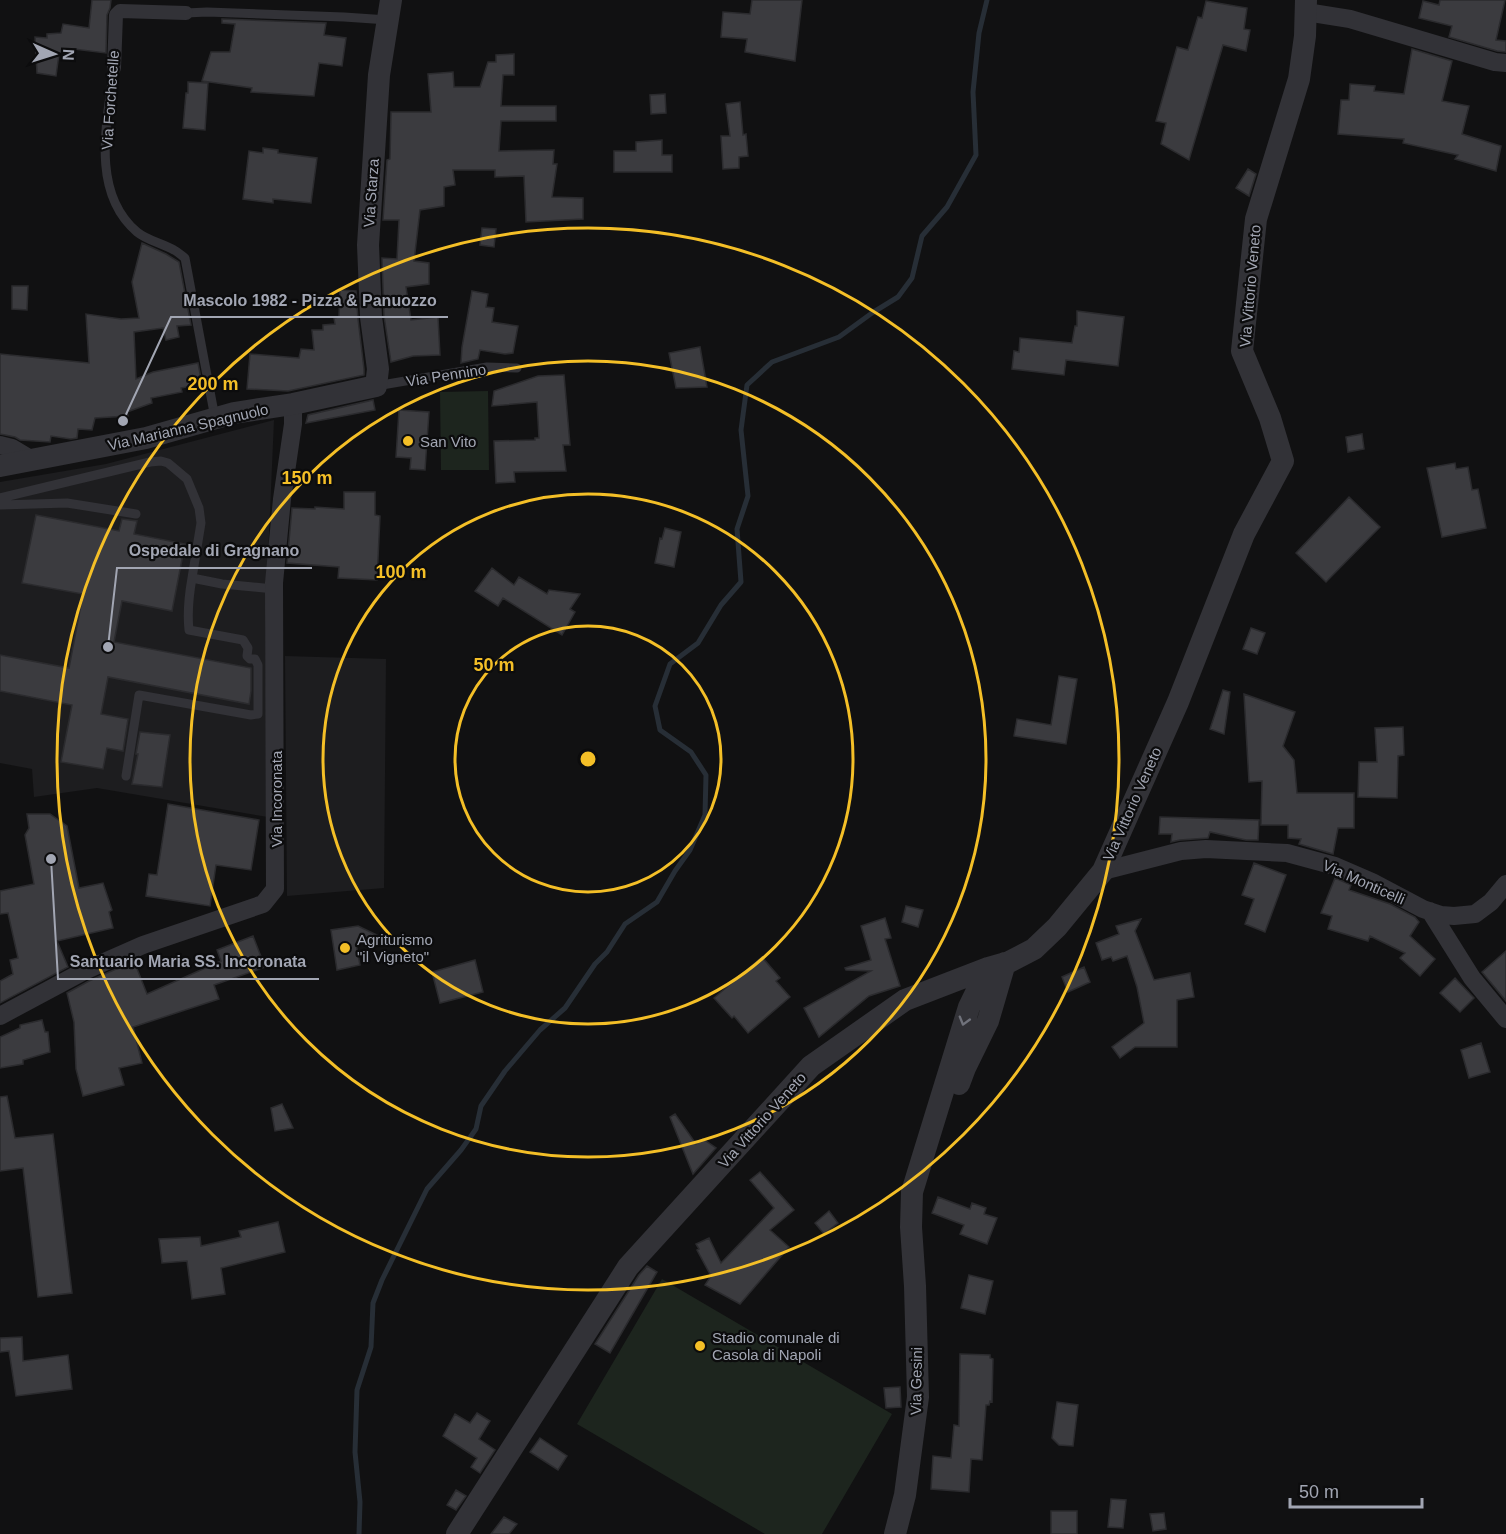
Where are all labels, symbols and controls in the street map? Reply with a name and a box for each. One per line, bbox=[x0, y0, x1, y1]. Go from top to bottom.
north arrow bbox=[24, 24, 84, 84]
text: N bbox=[60, 49, 77, 61]
street label: Via Forchetelle bbox=[98, 50, 122, 150]
street label: Via Starza bbox=[360, 157, 382, 228]
street label: Via Vittorio Veneto bbox=[1236, 224, 1264, 348]
callout: Mascolo 1982 - Pizza & Panuozzo bbox=[171, 283, 448, 317]
text: Mascolo 1982 - Pizza & Panuozzo bbox=[183, 292, 437, 309]
street label: Via Pennino bbox=[405, 360, 487, 390]
text: 200 m bbox=[187, 374, 239, 394]
street label: Via Marianna Spagnuolo bbox=[106, 400, 270, 454]
place label: San Vito bbox=[420, 433, 476, 450]
marker: San Vito bbox=[401, 434, 415, 448]
text: 150 m bbox=[281, 468, 333, 488]
callout: Ospedale di Gragnano bbox=[117, 534, 312, 568]
text: Ospedale di Gragnano bbox=[129, 542, 300, 559]
text: 100 m bbox=[375, 562, 427, 582]
text: 50 m bbox=[473, 655, 515, 675]
street label: Via Vittorio Veneto bbox=[1099, 744, 1165, 864]
centre of rings bbox=[578, 749, 598, 769]
street label: Via Incoronata bbox=[268, 750, 285, 847]
street label: Via Monticelli bbox=[1320, 856, 1408, 908]
place label: Agriturismo "il Vigneto" bbox=[357, 931, 433, 965]
marker: Agriturismo "il Vigneto" bbox=[338, 941, 352, 955]
callout: Santuario Maria SS. Incoronata bbox=[58, 945, 319, 979]
text: Santuario Maria SS. Incoronata bbox=[70, 953, 306, 970]
one-way arrow bbox=[959, 1015, 971, 1026]
street label: Via Vittorio Veneto bbox=[715, 1069, 809, 1171]
place label: Stadio comunale di Casola di Napoli bbox=[712, 1329, 840, 1363]
marker: Stadio comunale di Casola di Napoli bbox=[693, 1339, 707, 1353]
street label: Via Gesini bbox=[907, 1347, 925, 1415]
scale bar bbox=[1290, 1471, 1422, 1509]
text: 50 m bbox=[1299, 1482, 1339, 1502]

